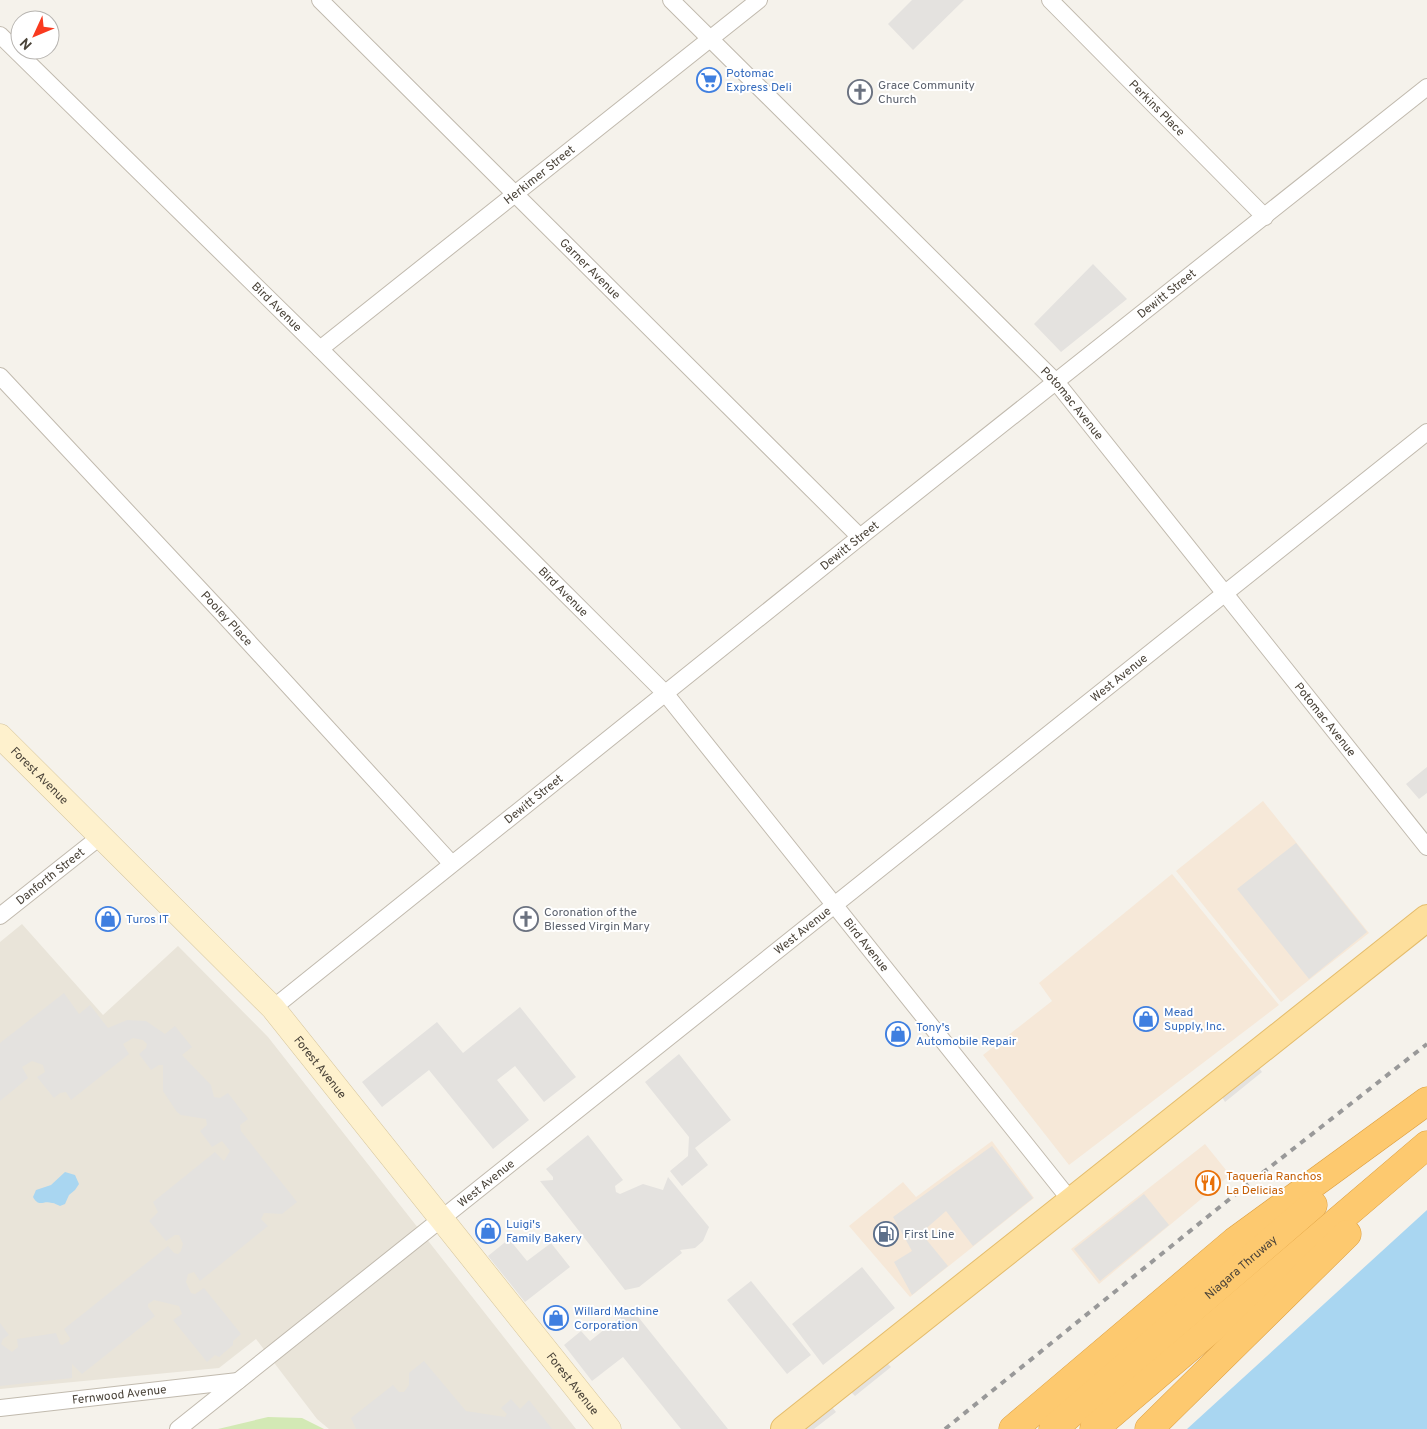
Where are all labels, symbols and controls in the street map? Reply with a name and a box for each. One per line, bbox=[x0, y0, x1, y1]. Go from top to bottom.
north arrow bbox=[10, 10, 60, 60]
text: N bbox=[17, 33, 36, 53]
place label: Potomac Express Deli bbox=[726, 66, 792, 96]
supermarket icon: Potomac Express Deli bbox=[696, 67, 722, 93]
street label: Perkins Place bbox=[1125, 77, 1188, 140]
place label: Grace Community Church bbox=[878, 78, 975, 108]
church icon: Grace Community Church bbox=[847, 79, 873, 105]
street label: Herkimer Street bbox=[501, 142, 579, 209]
street label: Garner Avenue bbox=[555, 235, 623, 303]
street label: Dewitt Street bbox=[1134, 266, 1200, 323]
street label: Bird Avenue bbox=[248, 279, 305, 336]
street label: Potomac Avenue bbox=[1036, 364, 1106, 444]
street label: Dewitt Street bbox=[817, 518, 883, 575]
street label: Bird Avenue bbox=[534, 564, 591, 621]
street label: Pooley Place bbox=[197, 588, 256, 650]
street label: West Avenue bbox=[1088, 651, 1151, 706]
street label: Potomac Avenue bbox=[1290, 680, 1359, 760]
street label: Forest Avenue bbox=[6, 744, 71, 809]
street label: Dewitt Street bbox=[501, 771, 567, 828]
street label: Danforth Street bbox=[13, 845, 88, 909]
street label: West Avenue bbox=[771, 904, 835, 959]
place label: Coronation of the Blessed Virgin Mary bbox=[544, 905, 650, 935]
shop icon: Turos IT bbox=[95, 906, 121, 932]
church icon: Coronation of the Blessed Virgin Mary bbox=[513, 906, 539, 932]
place label: Turos IT bbox=[126, 912, 169, 928]
street label: Bird Avenue bbox=[839, 915, 892, 976]
place label: Mead Supply, Inc. bbox=[1164, 1005, 1225, 1035]
shop icon: Mead Supply, Inc. bbox=[1133, 1006, 1159, 1032]
place label: Tony's Automobile Repair bbox=[916, 1020, 1017, 1050]
shop icon: Tony's Automobile Repair bbox=[885, 1021, 911, 1047]
street label: Forest Avenue bbox=[290, 1033, 349, 1102]
street label: West Avenue bbox=[455, 1156, 518, 1212]
place label: Taqueria Ranchos La Delicias bbox=[1226, 1169, 1322, 1199]
restaurant icon: Taqueria Ranchos La Delicias bbox=[1195, 1170, 1221, 1196]
place label: Luigi's Family Bakery bbox=[506, 1217, 582, 1247]
shop icon: Luigi's Family Bakery bbox=[475, 1218, 501, 1244]
fuel station icon: First Line bbox=[873, 1221, 899, 1247]
place label: First Line bbox=[904, 1227, 954, 1243]
street label: Niagara Thruway bbox=[1202, 1232, 1281, 1304]
place label: Willard Machine Corporation bbox=[574, 1304, 659, 1334]
shop icon: Willard Machine Corporation bbox=[543, 1305, 569, 1331]
street label: Forest Avenue bbox=[542, 1350, 602, 1419]
street label: Fernwood Avenue bbox=[71, 1382, 168, 1409]

